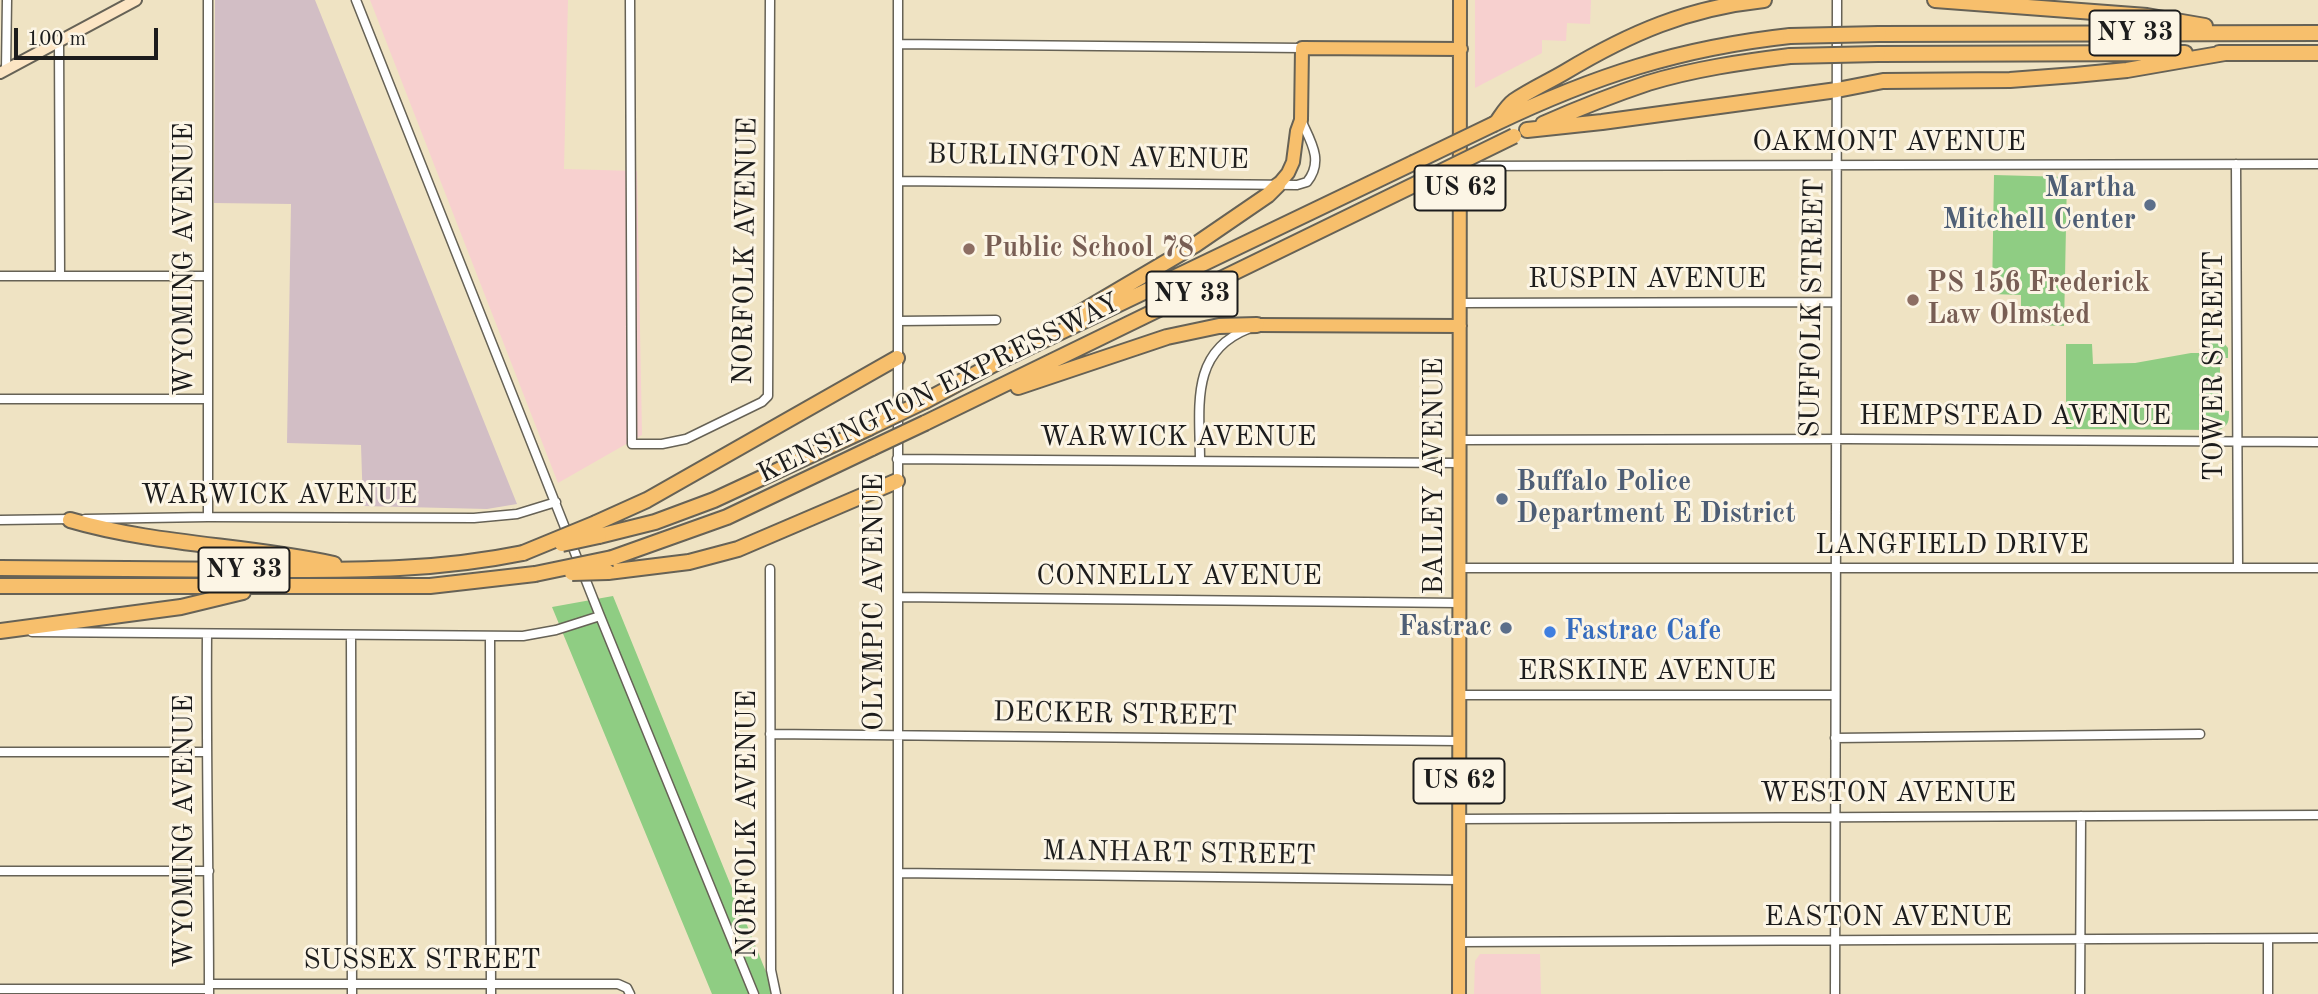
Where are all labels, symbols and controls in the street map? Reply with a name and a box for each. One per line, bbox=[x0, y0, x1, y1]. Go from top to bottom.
road number: NY 33 bbox=[2090, 10, 2180, 56]
scale bar bbox=[18, 14, 161, 58]
text: 100 m bbox=[27, 29, 86, 50]
street label: NORFOLK AVENUE bbox=[727, 117, 765, 385]
street label: WYOMING AVENUE bbox=[168, 122, 202, 396]
street label: OAKMONT AVENUE bbox=[1752, 126, 2026, 160]
street label: BURLINGTON AVENUE bbox=[927, 138, 1249, 178]
road number: US 62 bbox=[1414, 166, 1506, 210]
place label: Martha Mitchell Center bbox=[1943, 172, 2136, 238]
street label: SUFFOLK STREET bbox=[1794, 178, 1832, 438]
marker: Martha Mitchell Center bbox=[2142, 197, 2158, 213]
place label: Public School 78 bbox=[983, 232, 1194, 266]
marker: Public School 78 bbox=[961, 241, 977, 257]
street label: TOWER STREET bbox=[2198, 251, 2232, 481]
street label: RUSPIN AVENUE bbox=[1528, 263, 1766, 297]
place label: PS 156 Frederick Law Olmsted bbox=[1927, 267, 2150, 333]
road number: NY 33 bbox=[1146, 272, 1238, 316]
street label: KENSINGTON EXPRESSWAY bbox=[752, 286, 1126, 492]
marker: PS 156 Frederick Law Olmsted bbox=[1905, 292, 1921, 308]
street label: BAILEY AVENUE bbox=[1418, 357, 1452, 595]
street label: HEMPSTEAD AVENUE bbox=[1859, 400, 2171, 434]
street label: WARWICK AVENUE bbox=[1040, 421, 1316, 455]
place label: Buffalo Police Department E District bbox=[1516, 466, 1796, 532]
street label: OLYMPIC AVENUE bbox=[858, 473, 892, 731]
street label: WARWICK AVENUE bbox=[141, 479, 417, 513]
marker: Buffalo Police Department E District bbox=[1494, 491, 1510, 507]
street label: LANGFIELD DRIVE bbox=[1815, 529, 2089, 563]
road number: NY 33 bbox=[198, 548, 290, 592]
street label: CONNELLY AVENUE bbox=[1036, 560, 1322, 594]
place label: Fastrac bbox=[1398, 611, 1492, 645]
place label: Fastrac Cafe bbox=[1564, 615, 1721, 649]
marker: Fastrac bbox=[1498, 620, 1514, 636]
marker: Fastrac Cafe bbox=[1542, 624, 1558, 640]
street label: ERSKINE AVENUE bbox=[1518, 655, 1776, 689]
street label: NORFOLK AVENUE bbox=[731, 690, 765, 958]
street label: WYOMING AVENUE bbox=[168, 694, 202, 968]
street label: DECKER STREET bbox=[993, 696, 1237, 734]
road number: US 62 bbox=[1414, 758, 1504, 804]
street label: WESTON AVENUE bbox=[1760, 777, 2016, 811]
street label: MANHART STREET bbox=[1042, 835, 1316, 873]
street label: EASTON AVENUE bbox=[1764, 901, 2012, 935]
street label: SUSSEX STREET bbox=[303, 944, 541, 978]

